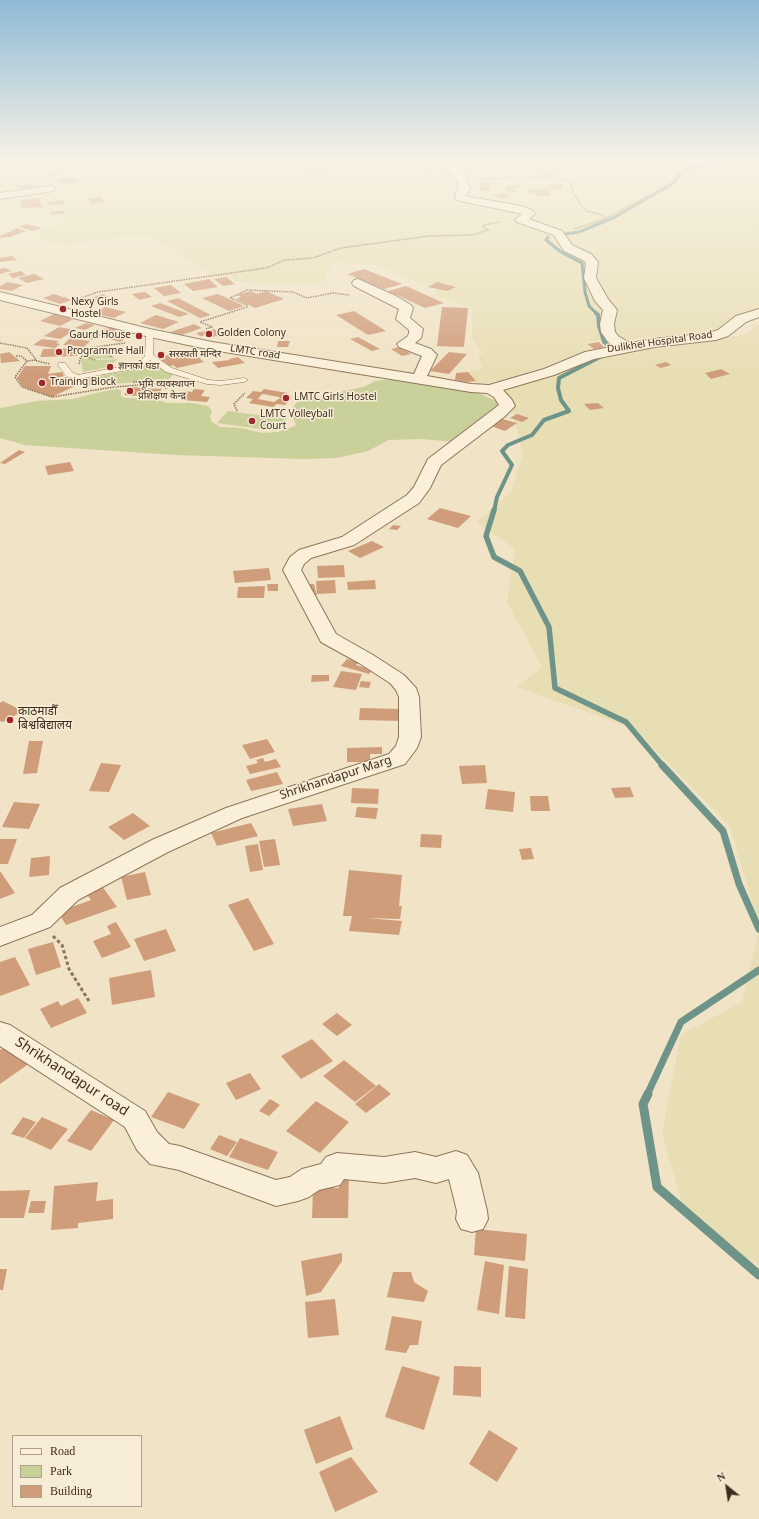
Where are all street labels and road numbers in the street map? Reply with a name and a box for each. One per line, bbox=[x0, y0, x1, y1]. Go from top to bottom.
street label: Dulikhel Hospital Road bbox=[606, 330, 714, 356]
street label: LMTC road bbox=[229, 343, 281, 363]
street label: Shrikhandapur Marg bbox=[278, 754, 394, 804]
street label: Shrikhandapur road bbox=[11, 1035, 131, 1121]

